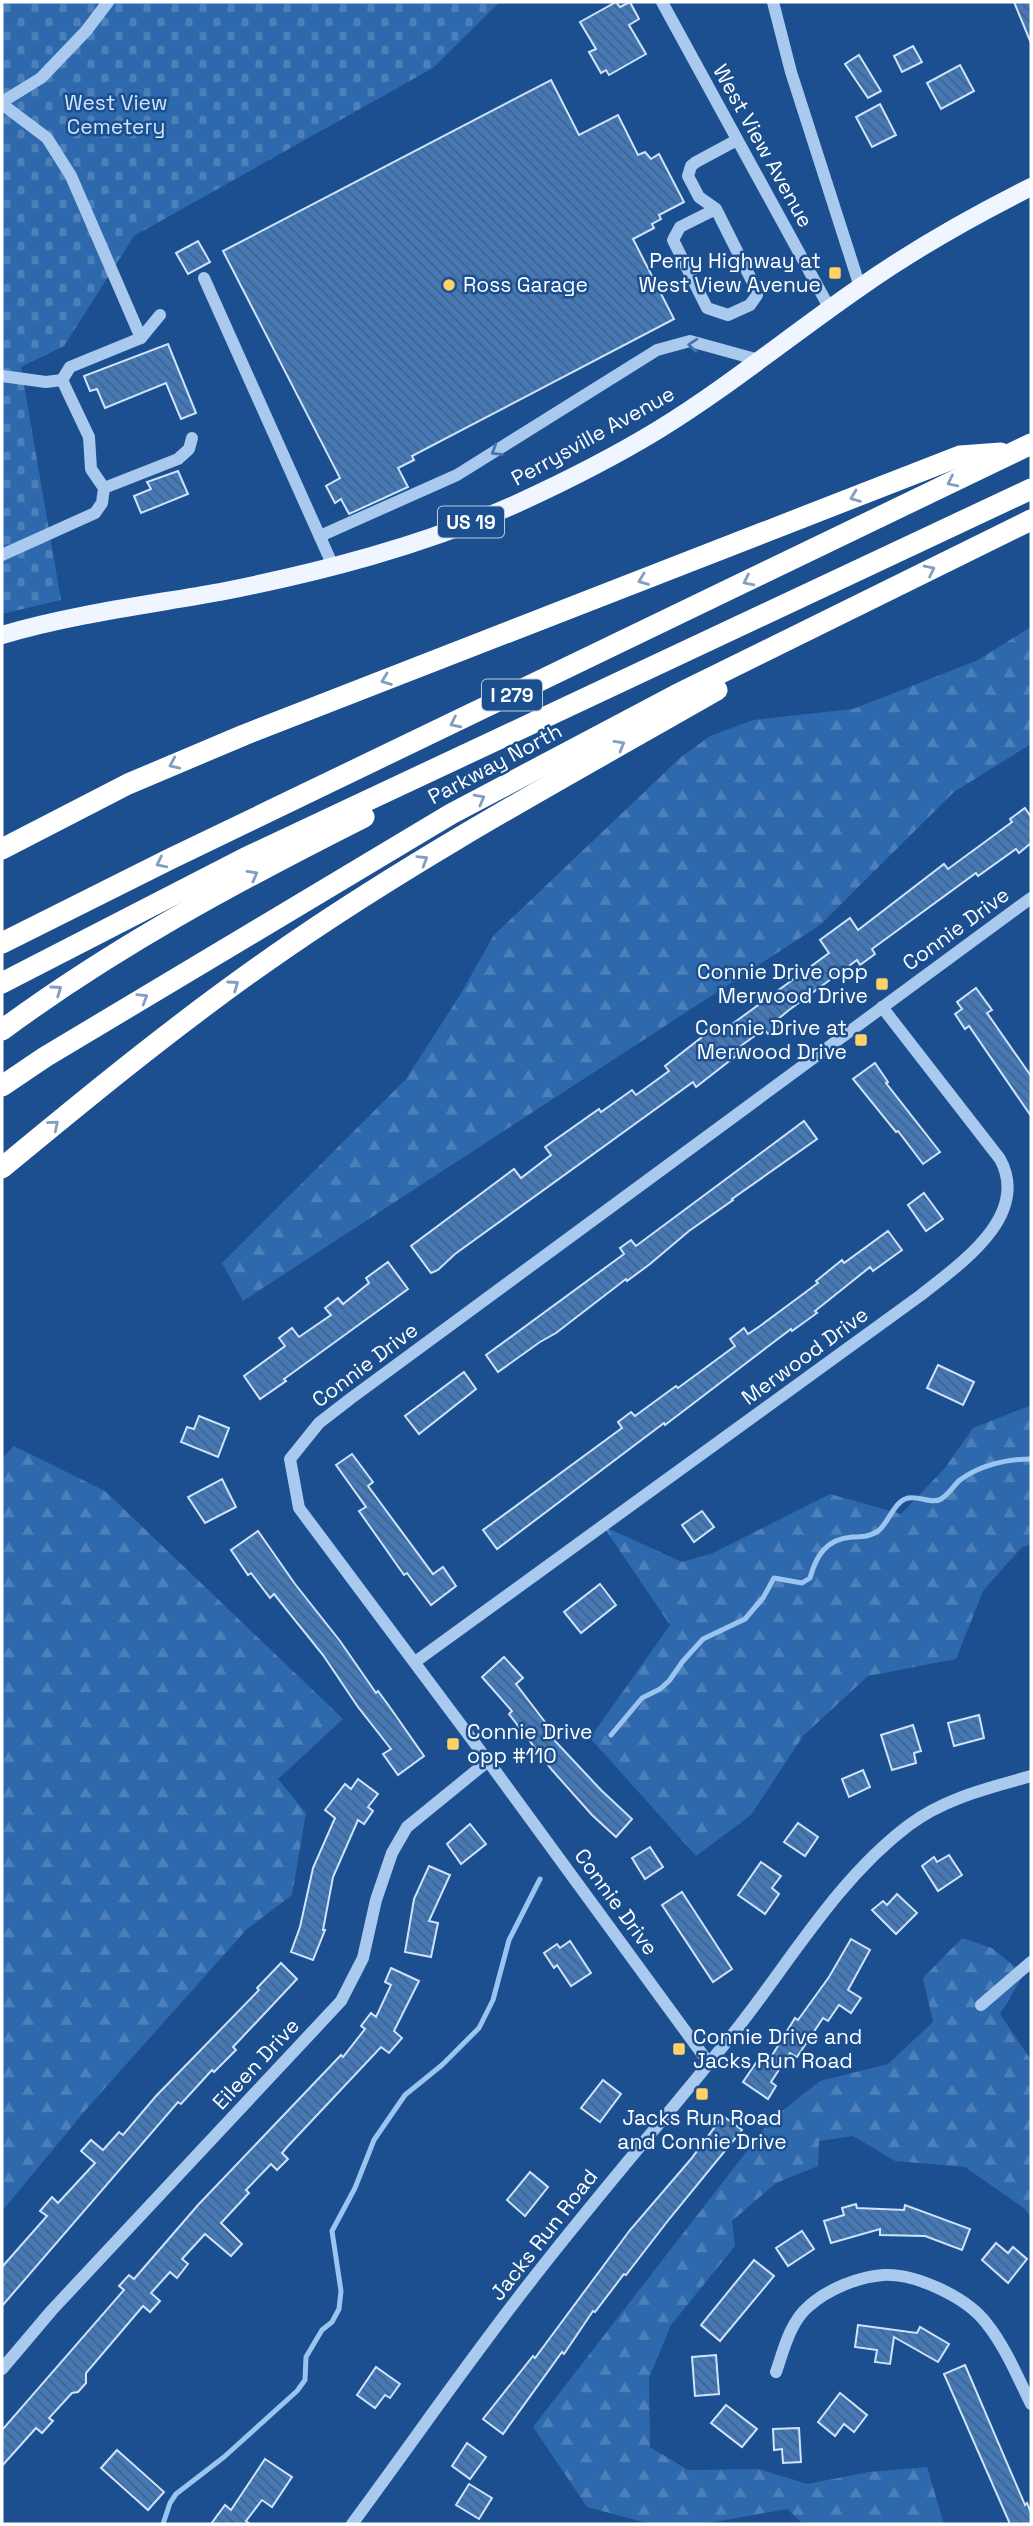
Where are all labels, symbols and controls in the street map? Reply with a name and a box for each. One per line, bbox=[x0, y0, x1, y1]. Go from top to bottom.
street label: West View Avenue bbox=[707, 59, 820, 232]
park label: West View Cemetery bbox=[64, 89, 168, 140]
place label: Perry Highway at West View Avenue bbox=[638, 247, 821, 298]
marker: Perry Highway at West View Avenue bbox=[827, 265, 843, 281]
place label: Ross Garage bbox=[463, 271, 588, 298]
marker: Ross Garage bbox=[441, 277, 457, 293]
one-way arrow bbox=[687, 338, 698, 353]
street label: Perrysville Avenue bbox=[506, 380, 679, 492]
one-way arrow bbox=[490, 443, 503, 456]
one-way arrow bbox=[947, 474, 959, 488]
one-way arrow bbox=[850, 489, 862, 503]
road number: US 19 bbox=[438, 506, 504, 538]
one-way arrow bbox=[922, 565, 935, 579]
one-way arrow bbox=[638, 571, 650, 585]
one-way arrow bbox=[743, 573, 755, 587]
one-way arrow bbox=[380, 671, 392, 685]
road number: I 279 bbox=[482, 680, 542, 710]
one-way arrow bbox=[450, 714, 462, 728]
street label: Parkway North bbox=[423, 717, 566, 810]
one-way arrow bbox=[613, 741, 626, 754]
one-way arrow bbox=[169, 756, 181, 770]
one-way arrow bbox=[473, 793, 486, 807]
one-way arrow bbox=[156, 855, 168, 869]
one-way arrow bbox=[416, 855, 429, 868]
one-way arrow bbox=[246, 870, 258, 883]
street label: Connie Drive bbox=[897, 881, 1014, 976]
place label: Connie Drive opp Merwood Drive bbox=[697, 958, 868, 1009]
marker: Connie Drive opp Merwood Drive bbox=[874, 976, 890, 992]
one-way arrow bbox=[226, 981, 239, 993]
one-way arrow bbox=[49, 986, 62, 998]
one-way arrow bbox=[136, 994, 149, 1007]
place label: Connie Drive at Merwood Drive bbox=[695, 1014, 847, 1065]
marker: Connie Drive at Merwood Drive bbox=[853, 1032, 869, 1048]
one-way arrow bbox=[46, 1121, 59, 1133]
street label: Merwood Drive bbox=[736, 1300, 873, 1411]
street label: Connie Drive bbox=[306, 1316, 423, 1413]
place label: Connie Drive opp #110 bbox=[467, 1718, 593, 1769]
marker: Connie Drive opp #110 bbox=[445, 1736, 461, 1752]
street label: Connie Drive bbox=[569, 1843, 664, 1960]
street label: Eileen Drive bbox=[206, 2012, 305, 2115]
place label: Connie Drive and Jacks Run Road bbox=[693, 2023, 862, 2074]
marker: Connie Drive and Jacks Run Road bbox=[671, 2041, 687, 2057]
marker: Jacks Run Road and Connie Drive bbox=[694, 2086, 710, 2102]
place label: Jacks Run Road and Connie Drive bbox=[617, 2104, 787, 2155]
street label: Jacks Run Road bbox=[484, 2163, 603, 2306]

